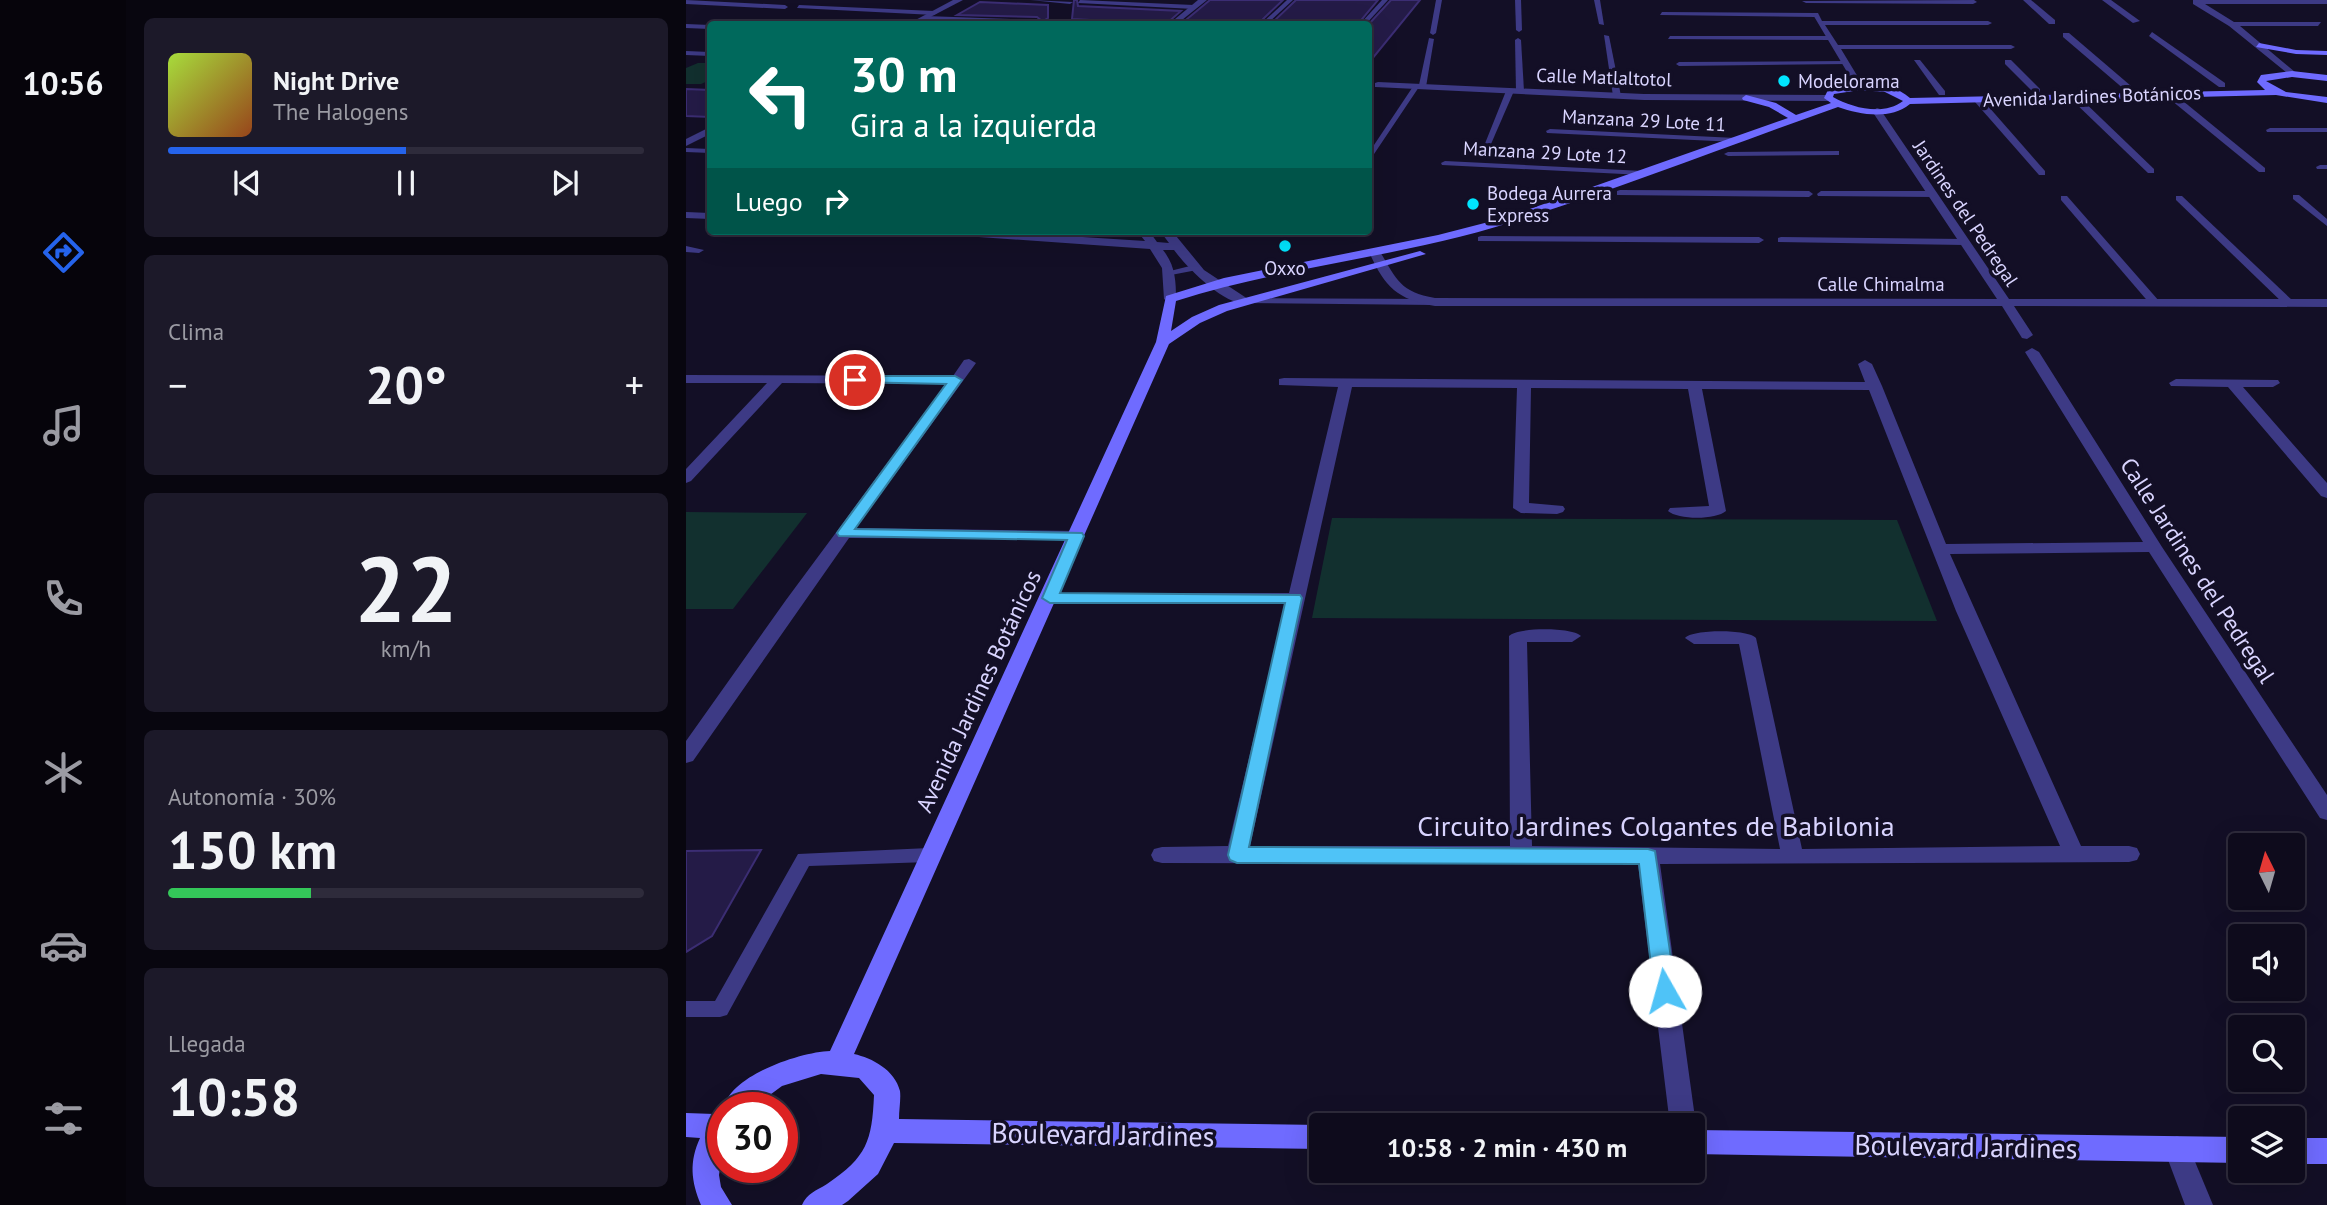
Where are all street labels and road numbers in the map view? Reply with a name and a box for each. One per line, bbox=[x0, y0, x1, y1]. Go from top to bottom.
street label: Calle Matlaltotol bbox=[1536, 63, 1673, 91]
street label: Avenida Jardines Botánicos bbox=[1983, 80, 2201, 112]
street label: Manzana 29 Lote 11 bbox=[1561, 104, 1727, 136]
street label: Jardines del Pedregal bbox=[1908, 134, 2024, 291]
street label: Manzana 29 Lote 12 bbox=[1462, 136, 1628, 168]
street label: Calle Chimalma bbox=[1817, 272, 1945, 296]
street label: Calle Jardines del Pedregal bbox=[2114, 452, 2282, 688]
street label: Avenida Jardines Botánicos bbox=[909, 565, 1047, 817]
street label: Circuito Jardines Colgantes de Babilonia bbox=[1417, 807, 1895, 844]
street label: Boulevard Jardines bbox=[991, 1114, 1215, 1154]
street label: Boulevard Jardines bbox=[1854, 1126, 2078, 1166]

